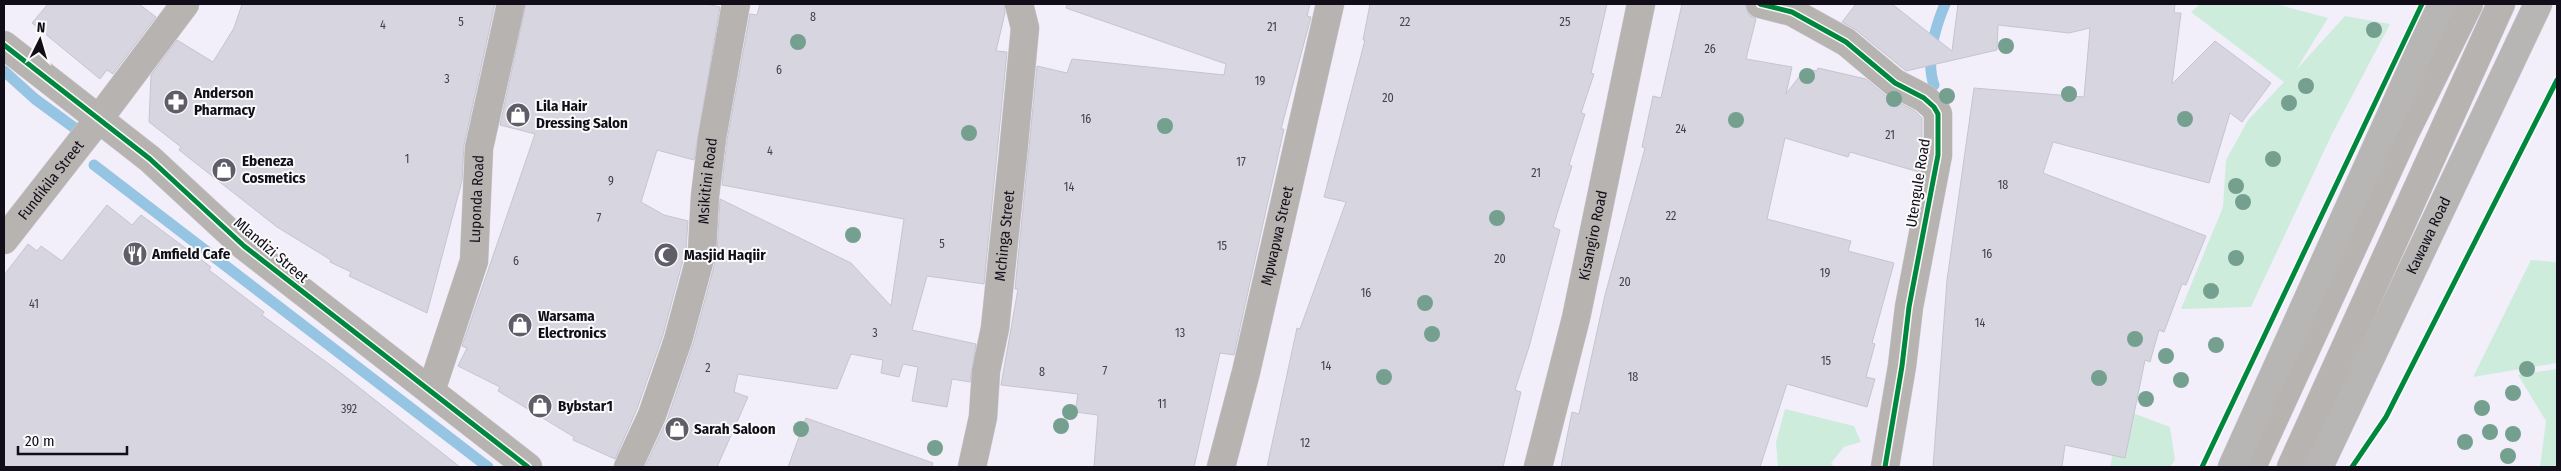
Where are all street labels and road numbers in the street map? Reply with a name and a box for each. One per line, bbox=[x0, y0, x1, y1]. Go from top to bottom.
street label: Fundikila Street bbox=[14, 137, 88, 224]
street label: Msikitini Road bbox=[694, 137, 721, 225]
street label: Utengule Road bbox=[1902, 137, 1934, 229]
street label: Luponda Road bbox=[466, 155, 488, 243]
street label: Mpwapwa Street bbox=[1257, 184, 1297, 287]
street label: Mchinga Street bbox=[991, 189, 1018, 282]
street label: Kisangiro Road bbox=[1575, 189, 1611, 282]
street label: Kawawa Road bbox=[2402, 194, 2454, 277]
street label: Mlandizi Street bbox=[230, 214, 312, 286]

